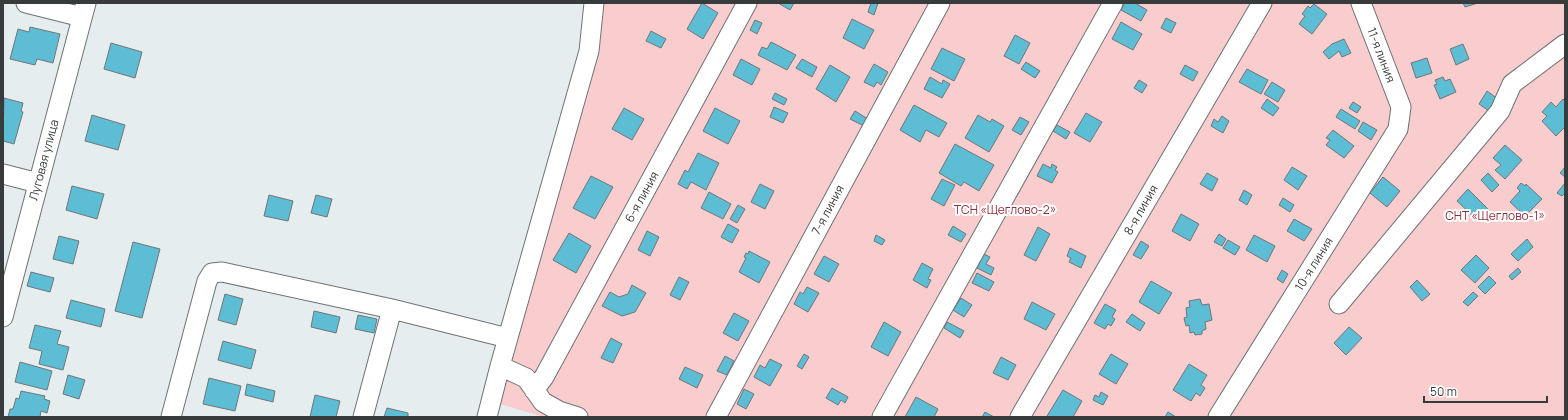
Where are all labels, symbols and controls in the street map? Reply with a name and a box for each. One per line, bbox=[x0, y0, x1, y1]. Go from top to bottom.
street label: 11-я линия bbox=[1363, 25, 1400, 85]
street label: Луговая улица bbox=[25, 117, 63, 202]
street label: 6-я линия bbox=[621, 168, 663, 225]
street label: 7-я линия bbox=[807, 182, 848, 238]
street label: 8-я линия bbox=[1119, 182, 1162, 238]
park label: ТСН «Щеглово-2» bbox=[954, 201, 1056, 218]
park label: СНТ «Щеглово-1» bbox=[1445, 207, 1545, 224]
street label: 10-я линия bbox=[1290, 234, 1337, 294]
scale bar bbox=[1424, 378, 1547, 404]
text: 50 m bbox=[1430, 383, 1457, 400]

